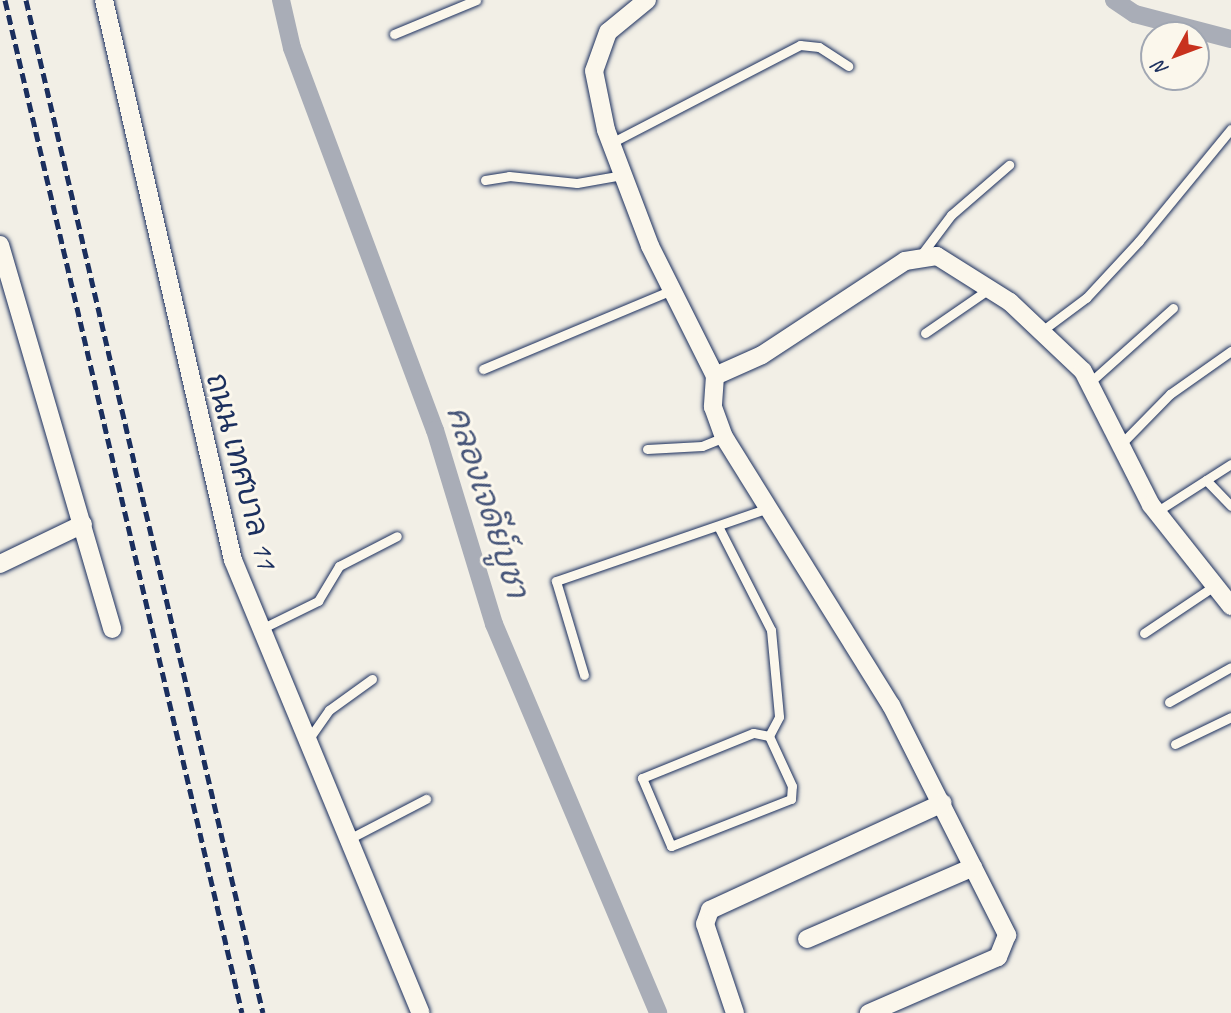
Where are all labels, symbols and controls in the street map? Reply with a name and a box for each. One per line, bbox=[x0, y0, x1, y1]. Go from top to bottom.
north arrow bbox=[1140, 21, 1210, 91]
text: N bbox=[1148, 56, 1174, 81]
street label: ถนน เทศบาล 11 bbox=[199, 369, 285, 573]
water label: คลองเจดีย์บูชา bbox=[438, 401, 536, 603]

